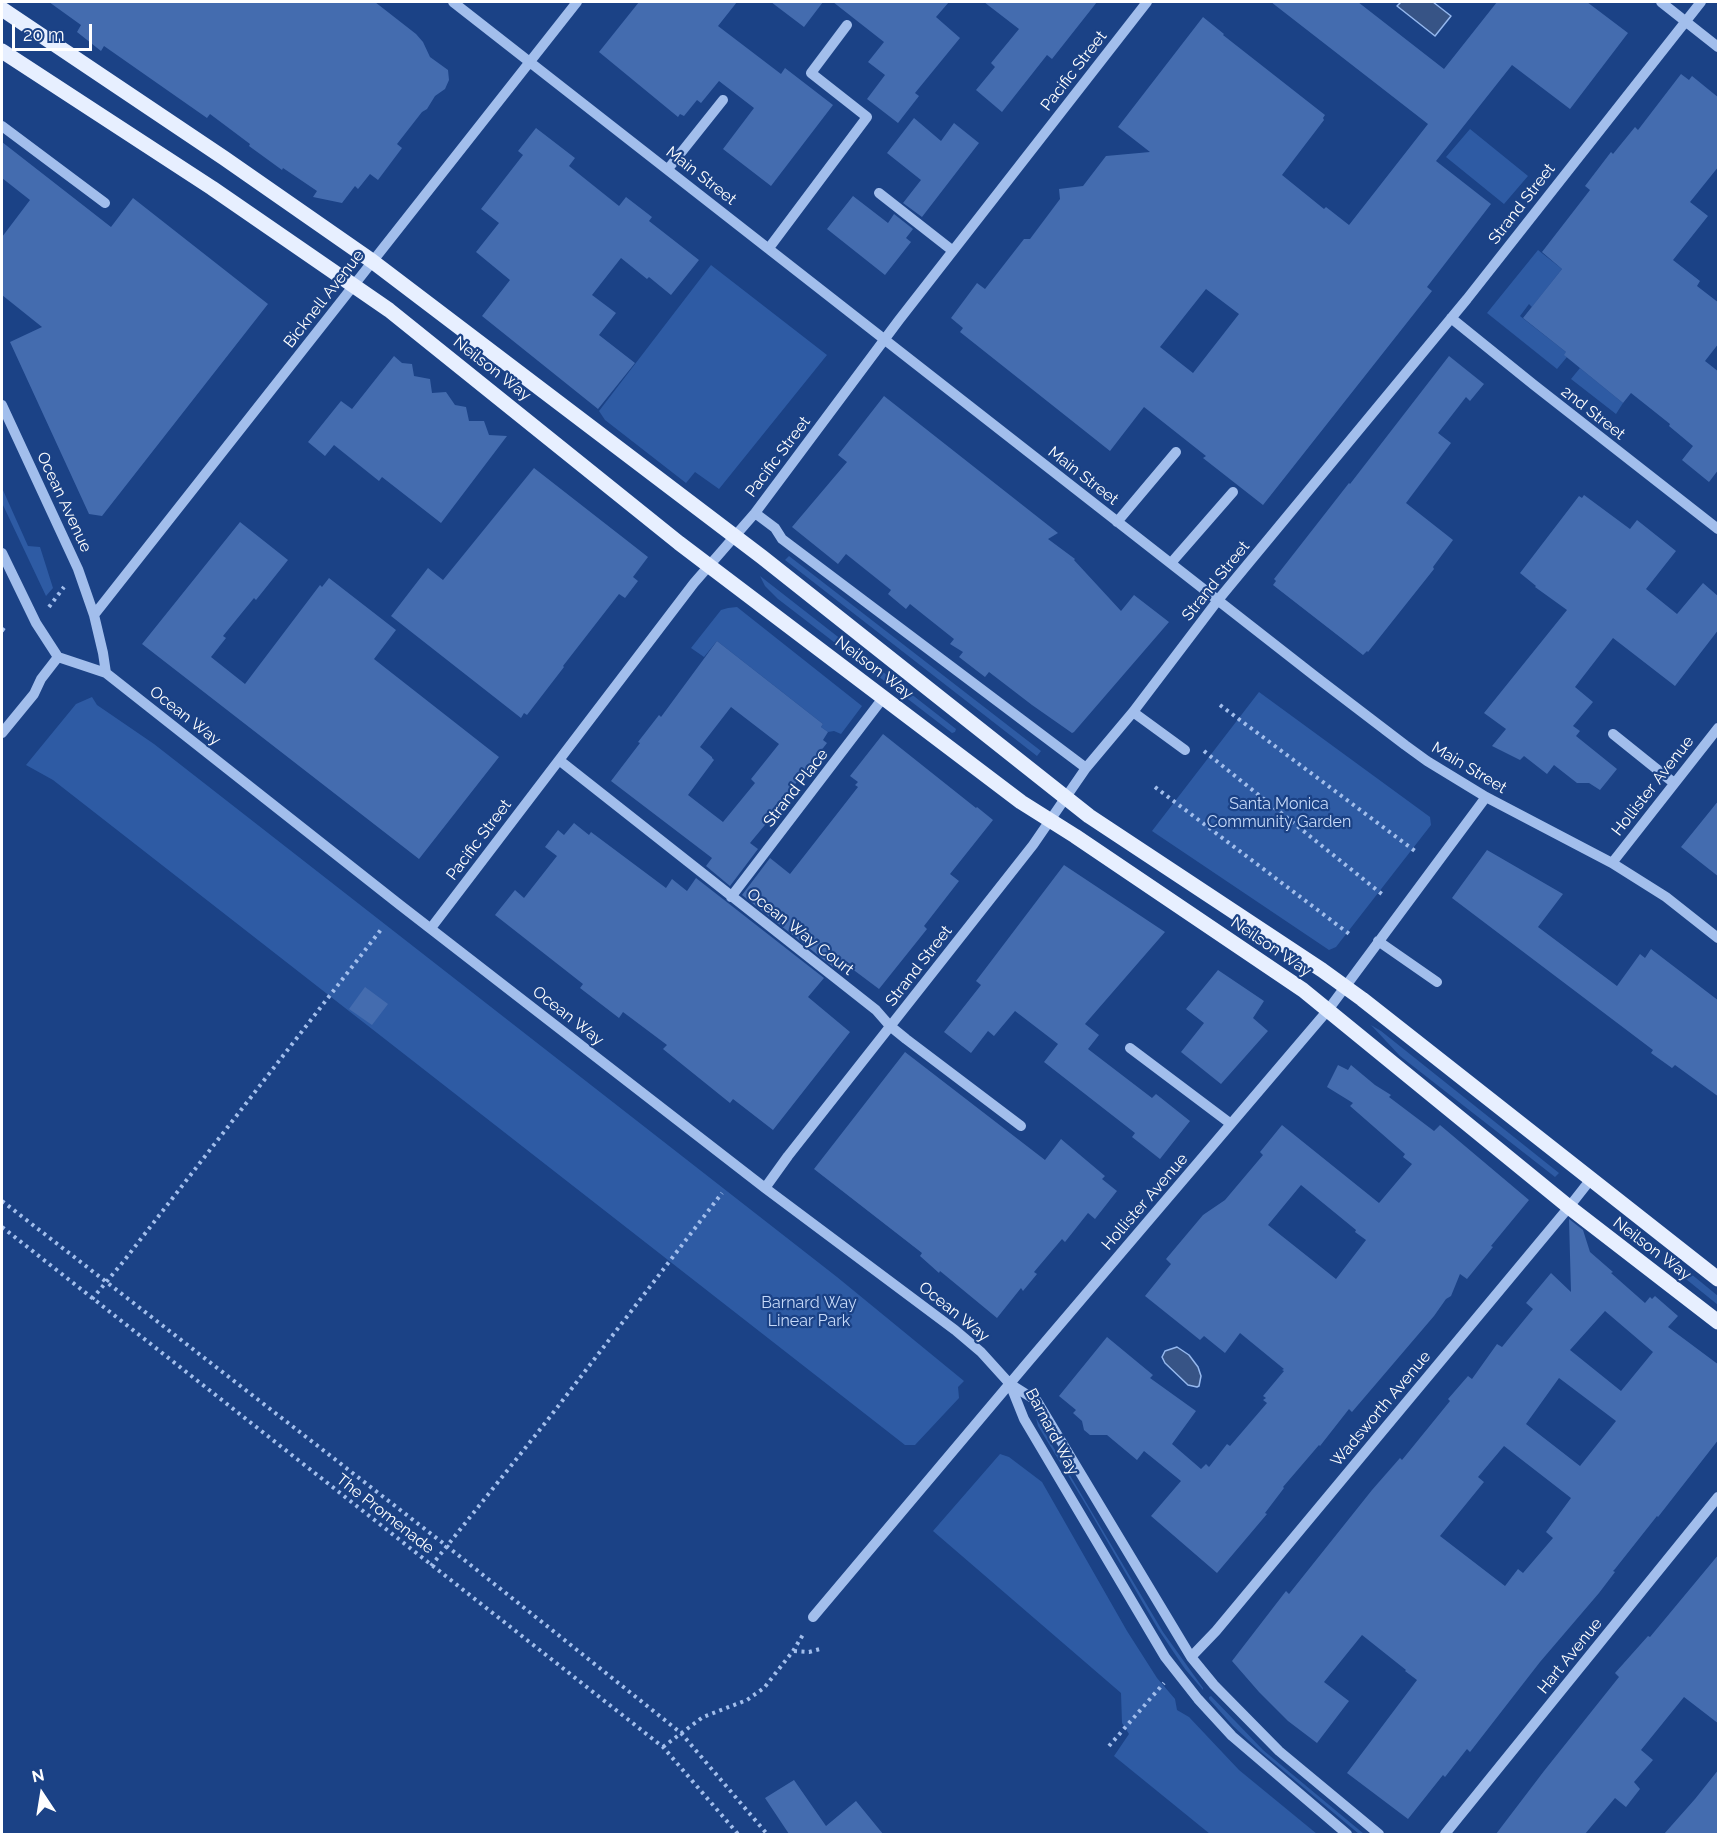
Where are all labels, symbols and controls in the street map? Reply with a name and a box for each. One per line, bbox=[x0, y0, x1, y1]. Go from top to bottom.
scale bar bbox=[15, 12, 94, 50]
text: 20 m bbox=[23, 24, 65, 45]
street label: Pacific Street bbox=[1037, 27, 1111, 115]
street label: Main Street bbox=[662, 143, 740, 209]
street label: Strand Street bbox=[1485, 160, 1559, 248]
street label: Bicknell Avenue bbox=[280, 246, 368, 352]
street label: Neilson Way bbox=[449, 333, 535, 405]
street label: 2nd Street bbox=[1557, 382, 1629, 444]
street label: Pacific Street bbox=[741, 413, 815, 501]
street label: Main Street bbox=[1044, 443, 1122, 509]
street label: Ocean Avenue bbox=[32, 449, 96, 555]
street label: Strand Street bbox=[1178, 537, 1254, 625]
street label: Neilson Way bbox=[831, 632, 917, 704]
street label: Ocean Way bbox=[145, 682, 225, 750]
street label: Hollister Avenue bbox=[1608, 732, 1698, 840]
street label: Main Street bbox=[1428, 738, 1510, 798]
street label: Strand Place bbox=[760, 745, 832, 831]
park label: Santa Monica Community Garden bbox=[1207, 794, 1351, 832]
street label: Pacific Street bbox=[442, 796, 516, 884]
street label: Ocean Way Court bbox=[743, 884, 857, 980]
street label: Neilson Way bbox=[1227, 913, 1315, 981]
street label: Strand Street bbox=[882, 922, 956, 1010]
street label: Ocean Way bbox=[528, 982, 608, 1050]
street label: Hollister Avenue bbox=[1098, 1150, 1192, 1254]
street label: Neilson Way bbox=[1609, 1213, 1695, 1285]
street label: Ocean Way bbox=[915, 1278, 993, 1346]
park label: Barnard Way Linear Park bbox=[761, 1293, 857, 1331]
street label: Wadsworth Avenue bbox=[1327, 1347, 1435, 1471]
street label: Barnard Way bbox=[1021, 1385, 1083, 1479]
street label: The Promenade bbox=[332, 1470, 438, 1558]
street label: Hart Avenue bbox=[1534, 1614, 1606, 1698]
north arrow bbox=[12, 1764, 72, 1824]
text: N bbox=[30, 1765, 46, 1786]

